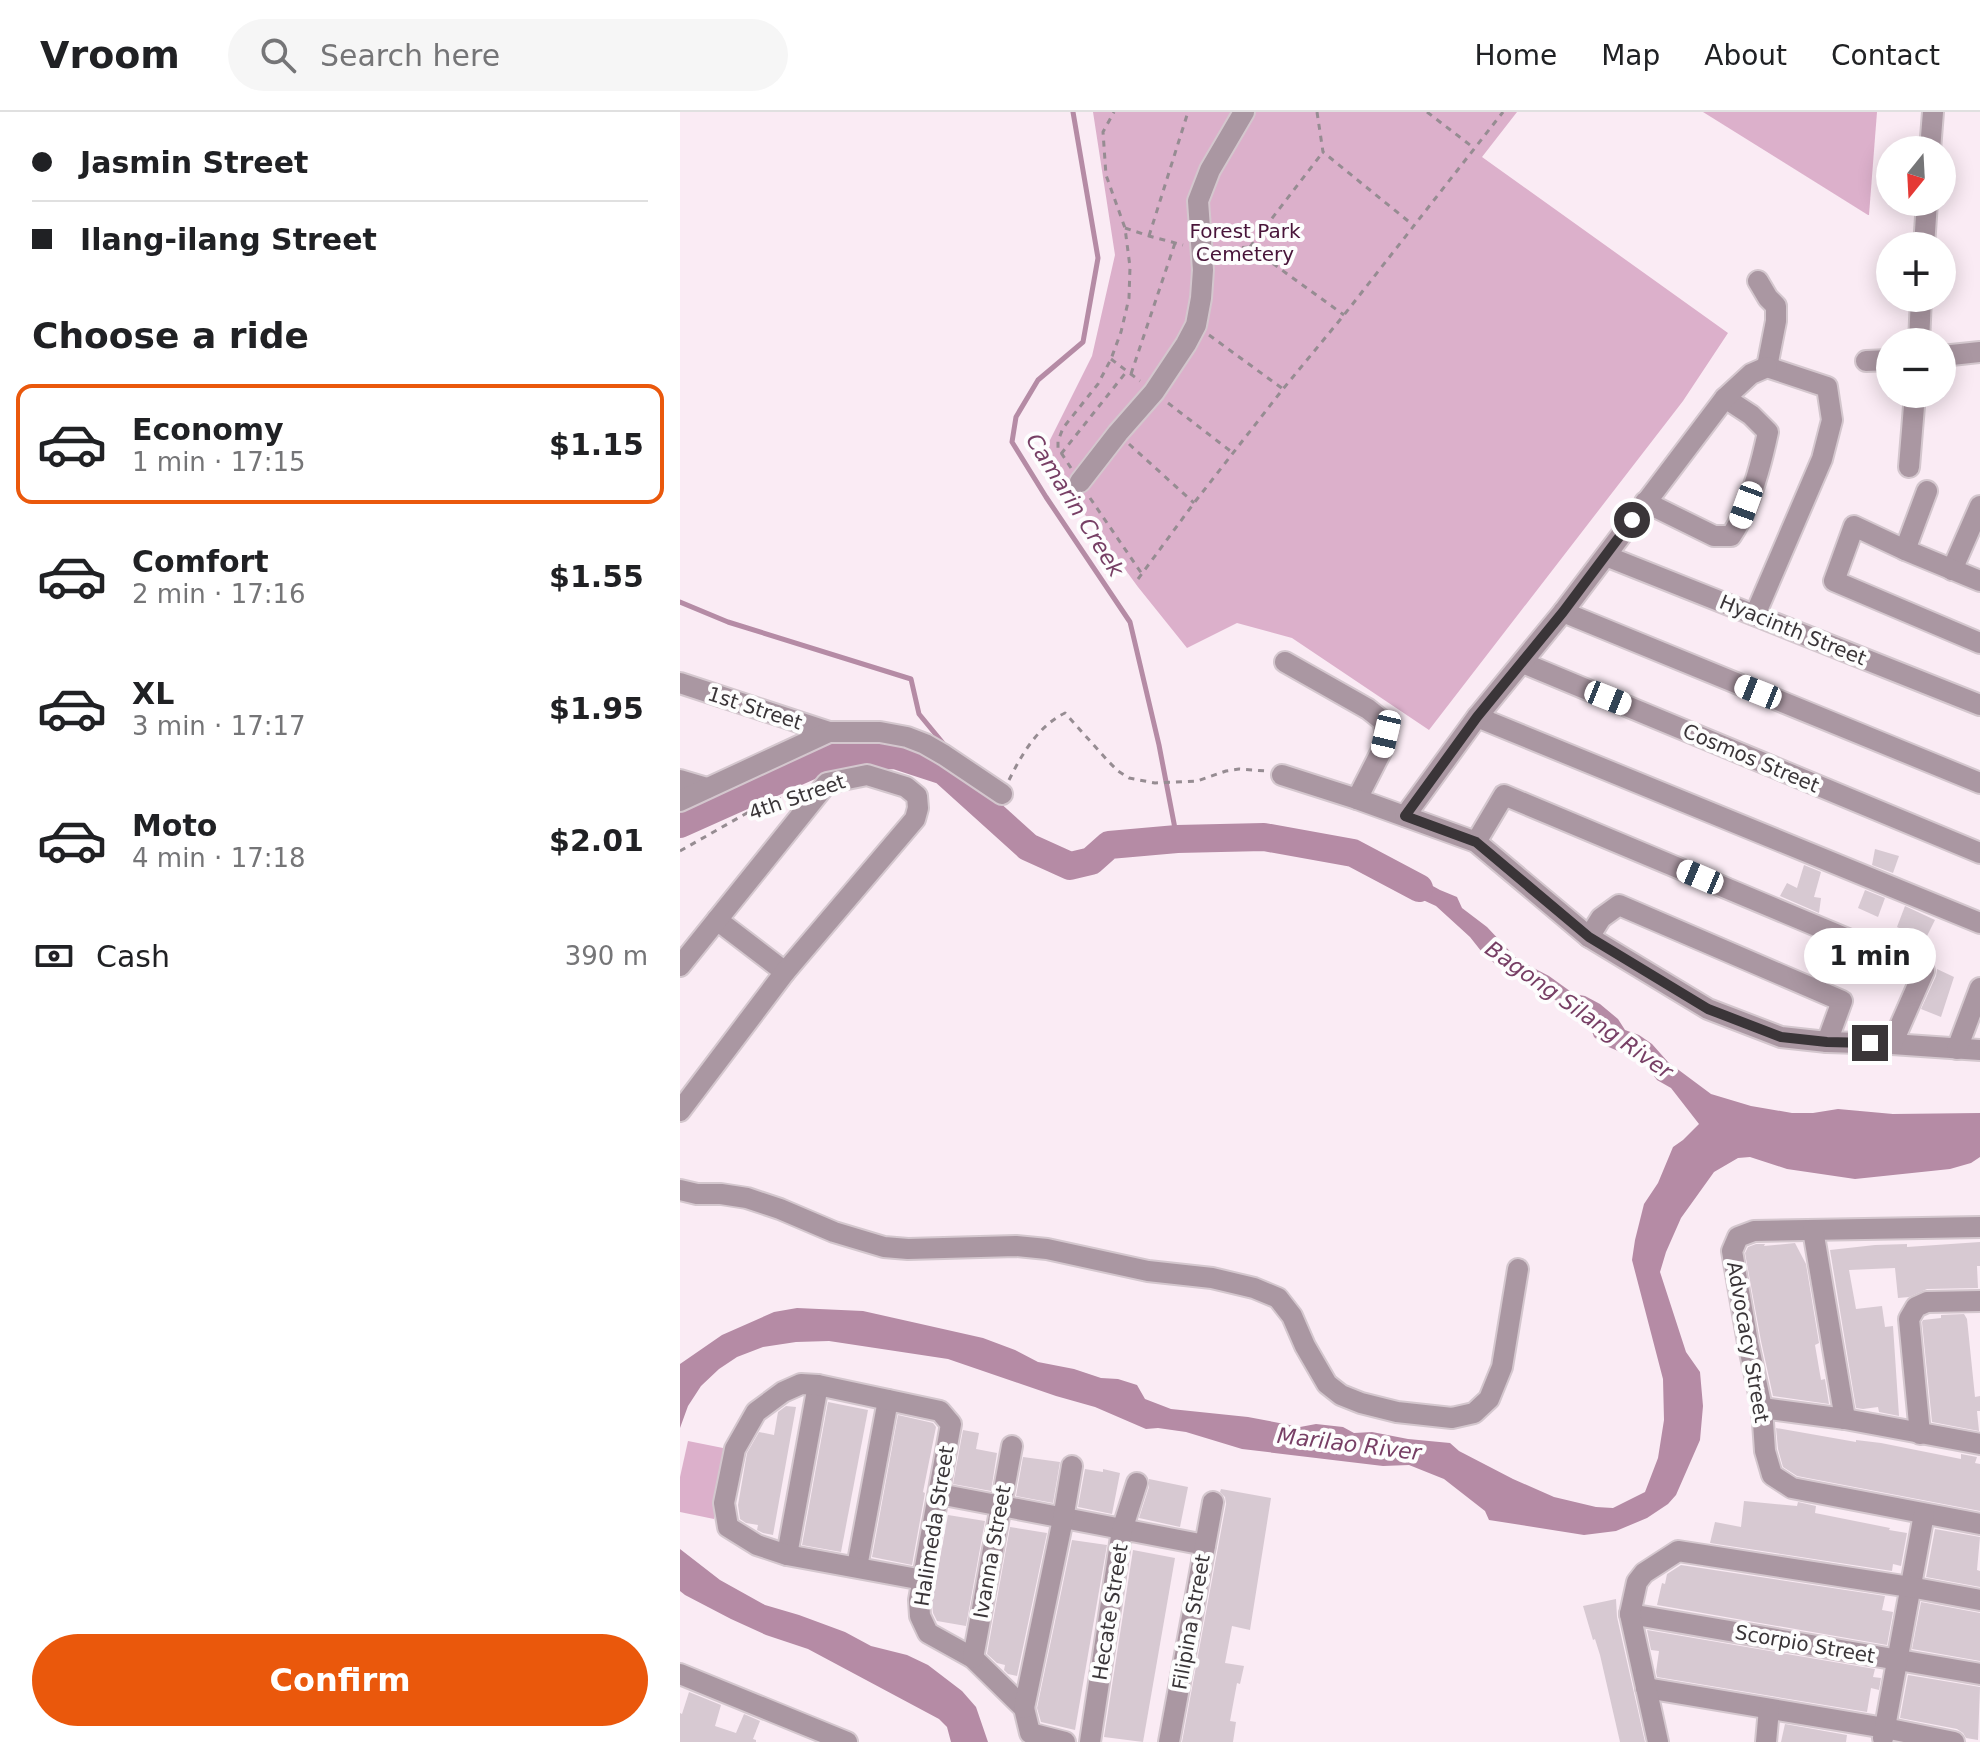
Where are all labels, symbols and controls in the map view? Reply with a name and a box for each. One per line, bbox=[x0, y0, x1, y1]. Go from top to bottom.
search box bbox=[228, 19, 788, 91]
text: Vroom bbox=[40, 33, 180, 77]
icon: search bbox=[256, 33, 300, 77]
text: Search here bbox=[320, 38, 500, 73]
text: Home bbox=[1474, 39, 1557, 72]
text: Map bbox=[1601, 39, 1660, 72]
text: About bbox=[1704, 39, 1787, 72]
text: Contact bbox=[1831, 39, 1940, 72]
north arrow bbox=[1876, 136, 1956, 216]
map controls bbox=[1876, 136, 1956, 408]
text: Jasmin Street bbox=[80, 145, 308, 180]
park label: Forest Park Cemetery bbox=[1190, 219, 1301, 266]
text: Ilang-ilang Street bbox=[80, 222, 377, 257]
button: + bbox=[1876, 232, 1956, 312]
text: Choose a ride bbox=[32, 315, 309, 356]
button: − bbox=[1876, 328, 1956, 408]
icon: car bbox=[36, 408, 108, 480]
text: Economy bbox=[132, 412, 284, 447]
text: $1.15 bbox=[549, 427, 644, 462]
water label: Camarin Creek bbox=[1021, 429, 1130, 582]
text: 1 min · 17:15 bbox=[132, 447, 306, 477]
car bbox=[1727, 478, 1765, 532]
route start bbox=[1614, 502, 1650, 538]
icon: car bbox=[36, 540, 108, 612]
text: Comfort bbox=[132, 544, 269, 579]
text: $1.55 bbox=[549, 559, 644, 594]
text: 2 min · 17:16 bbox=[132, 579, 306, 609]
street label: Hyacinth Street bbox=[1716, 590, 1870, 670]
icon: car bbox=[36, 672, 108, 744]
car bbox=[1731, 672, 1785, 712]
text: XL bbox=[132, 676, 174, 711]
car bbox=[1581, 678, 1635, 718]
street label: 1st Street bbox=[705, 681, 806, 735]
text: $1.95 bbox=[549, 691, 644, 726]
car bbox=[1369, 708, 1403, 760]
text: 3 min · 17:17 bbox=[132, 711, 306, 741]
street label: Cosmos Street bbox=[1679, 718, 1823, 798]
street label: 4th Street bbox=[746, 769, 849, 825]
icon: car bbox=[36, 804, 108, 876]
text: Moto bbox=[132, 808, 217, 843]
text: $2.01 bbox=[549, 823, 644, 858]
text: 4 min · 17:18 bbox=[132, 843, 306, 873]
car bbox=[1673, 857, 1727, 897]
callout: 1 min bbox=[1804, 927, 1936, 983]
icon: cash bbox=[32, 934, 76, 978]
water label: Bagong Silang River bbox=[1481, 936, 1679, 1085]
text: Cash bbox=[96, 939, 170, 974]
text: 390 m bbox=[565, 941, 648, 971]
text: 1 min bbox=[1829, 941, 1911, 971]
route end bbox=[1852, 1025, 1888, 1061]
street label: Advocacy Street bbox=[1722, 1260, 1774, 1425]
water label: Marilao River bbox=[1276, 1423, 1424, 1465]
street label: Halimeda Street bbox=[909, 1444, 959, 1608]
street label: Ivanna Street bbox=[968, 1483, 1016, 1620]
street label: Hecate Street bbox=[1087, 1542, 1133, 1682]
street label: Filipina Street bbox=[1167, 1552, 1215, 1692]
street label: Scorpio Street bbox=[1733, 1620, 1877, 1668]
button: Confirm bbox=[32, 1634, 648, 1726]

